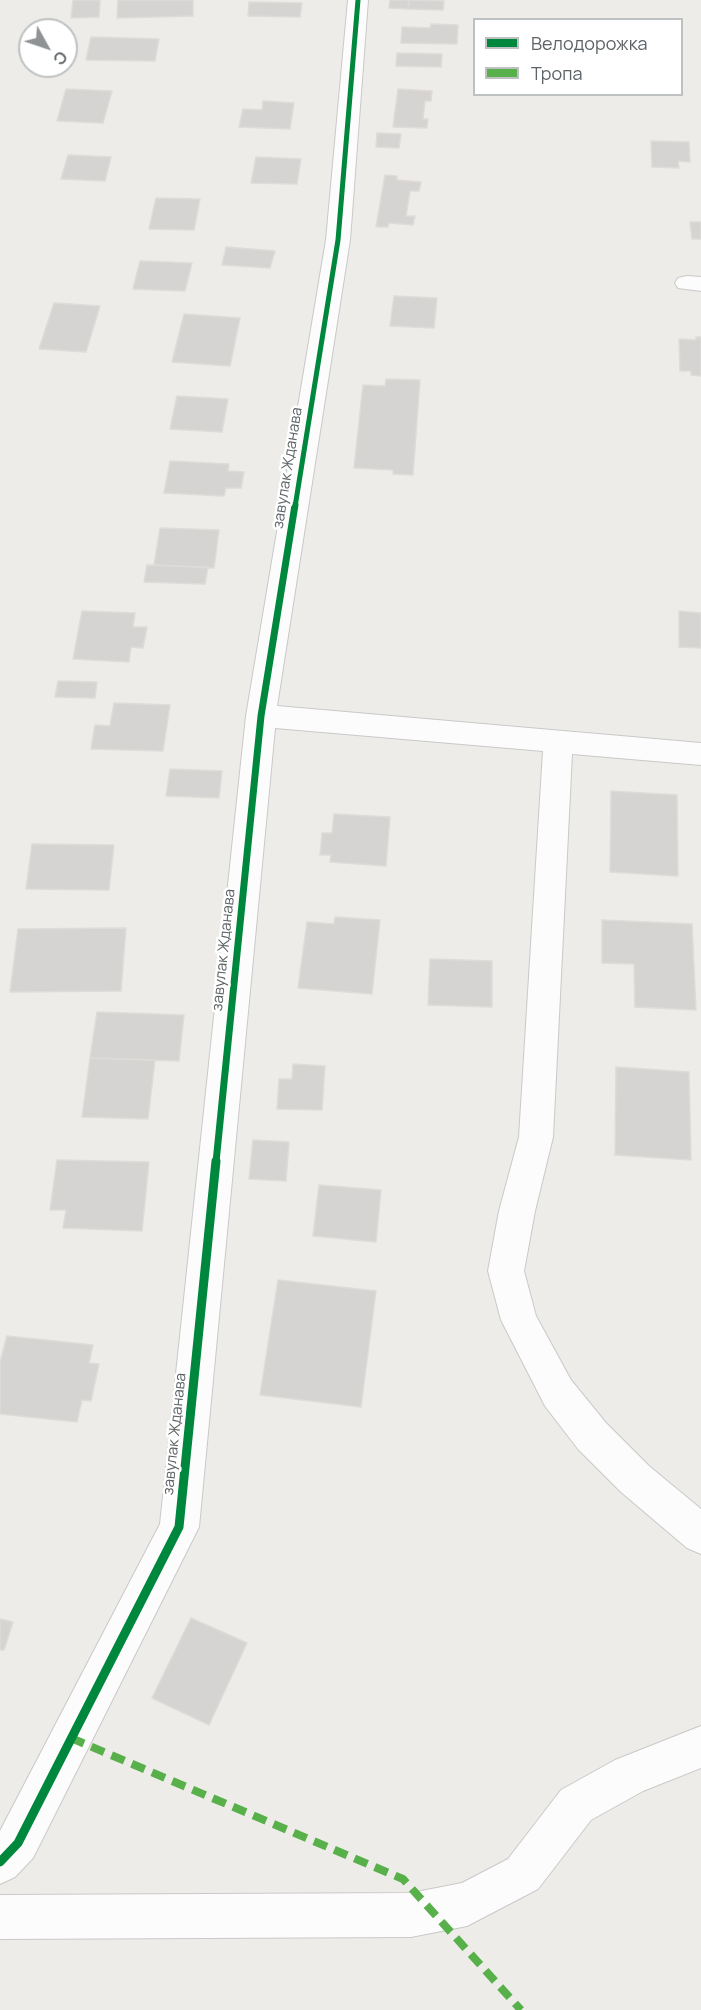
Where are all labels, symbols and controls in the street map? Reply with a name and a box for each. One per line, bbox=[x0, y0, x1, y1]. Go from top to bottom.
north arrow bbox=[18, 18, 78, 78]
legend bbox=[473, 18, 683, 96]
text: Велодорожка bbox=[531, 31, 648, 55]
text: С bbox=[48, 47, 72, 70]
text: Тропа bbox=[531, 61, 582, 85]
street label: завулак Жданава bbox=[270, 406, 306, 530]
street label: завулак Жданава bbox=[209, 888, 239, 1012]
street label: завулак Жданава bbox=[160, 1372, 190, 1496]

